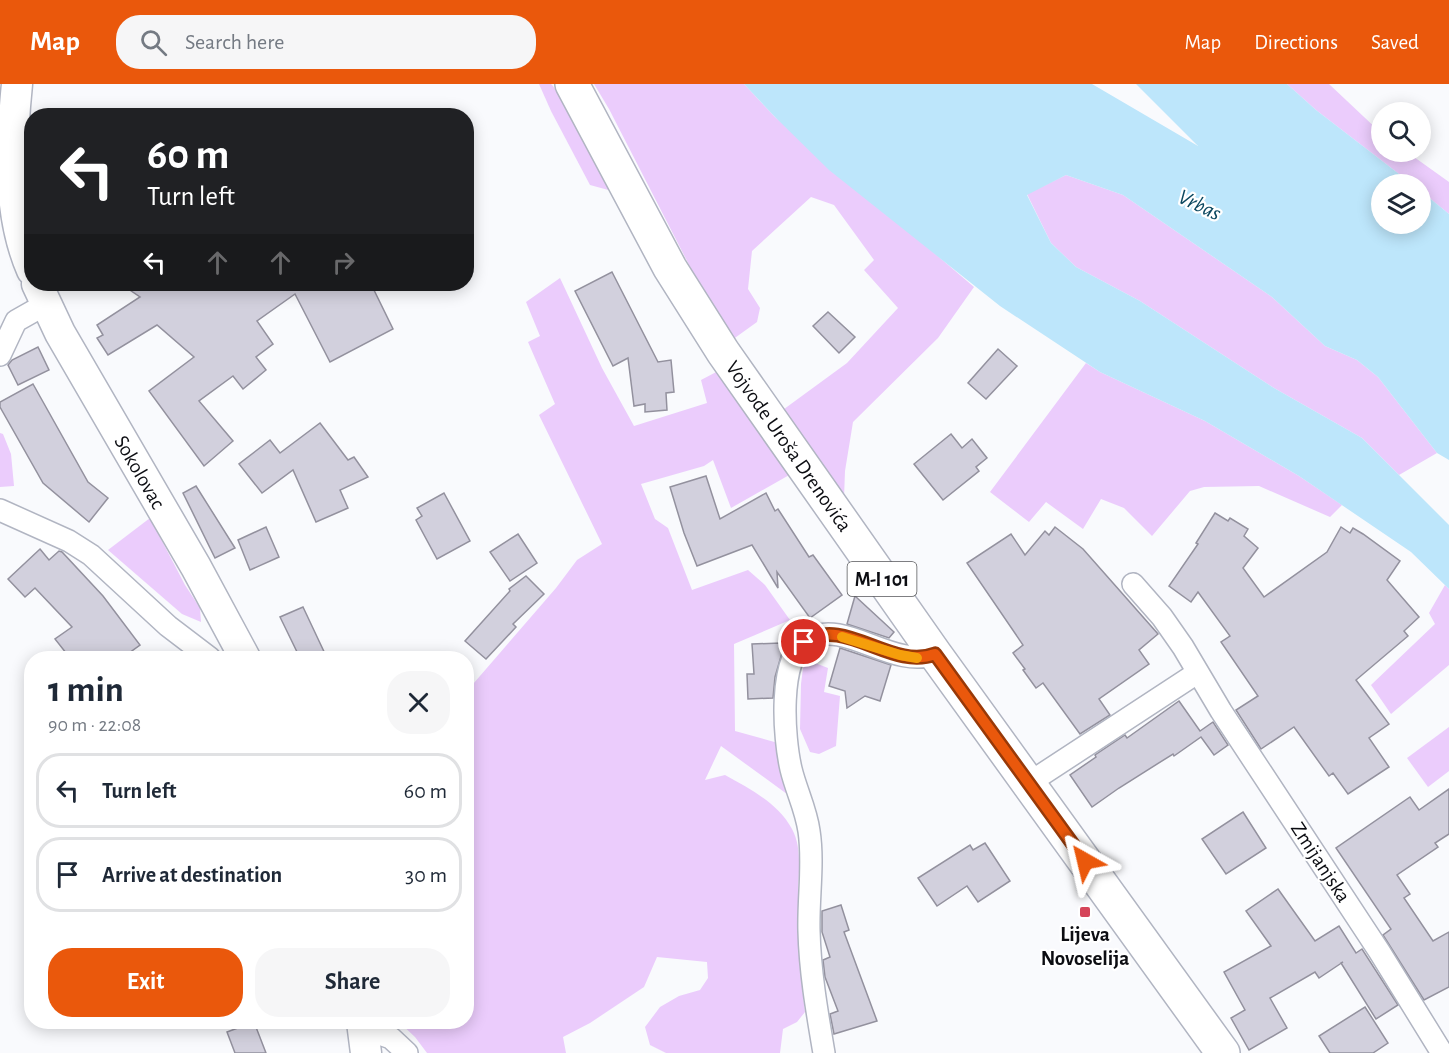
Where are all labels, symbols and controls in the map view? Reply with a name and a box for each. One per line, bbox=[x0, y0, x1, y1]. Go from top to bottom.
search box bbox=[116, 15, 536, 69]
icon: search bbox=[137, 26, 170, 59]
text: Map bbox=[30, 28, 80, 56]
text: Search here bbox=[185, 31, 284, 53]
text: Map bbox=[1185, 32, 1221, 53]
text: Directions bbox=[1254, 32, 1338, 53]
text: Saved bbox=[1371, 32, 1419, 53]
map controls bbox=[1371, 102, 1431, 234]
button: search bbox=[1371, 102, 1431, 162]
icon: left bbox=[48, 132, 126, 210]
text: 60 m bbox=[147, 134, 229, 176]
button: layers bbox=[1371, 174, 1431, 234]
text: Turn left bbox=[147, 183, 235, 210]
water label: Vrbas bbox=[1175, 185, 1224, 225]
icon: left bbox=[138, 246, 171, 279]
icon: ahead bbox=[201, 246, 234, 279]
icon: ahead bbox=[264, 246, 297, 279]
icon: right bbox=[327, 246, 360, 279]
street label: Vojvode Uroša Drenovića bbox=[722, 357, 856, 536]
street label: Sokolovac bbox=[110, 432, 169, 513]
road number: M-I 101 bbox=[848, 562, 916, 596]
pin bbox=[778, 616, 829, 667]
icon: arrive bbox=[787, 625, 820, 658]
button: close bbox=[387, 671, 450, 734]
text: 1 min bbox=[48, 672, 124, 708]
text: 90 m · 22:08 bbox=[48, 715, 141, 735]
icon: left bbox=[51, 774, 84, 807]
text: Turn left bbox=[102, 780, 176, 802]
text: 60 m bbox=[404, 780, 447, 802]
street label: Zmijanjska bbox=[1287, 818, 1354, 906]
position arrow bbox=[1053, 829, 1117, 893]
icon: arrive bbox=[51, 858, 84, 891]
text: Arrive at destination bbox=[102, 864, 282, 886]
text: 30 m bbox=[405, 864, 447, 886]
marker: Lijeva Novoselija bbox=[1078, 905, 1092, 919]
place label: Lijeva Novoselija bbox=[1041, 924, 1129, 969]
button: Exit bbox=[48, 948, 243, 1017]
button: Share bbox=[255, 948, 450, 1017]

